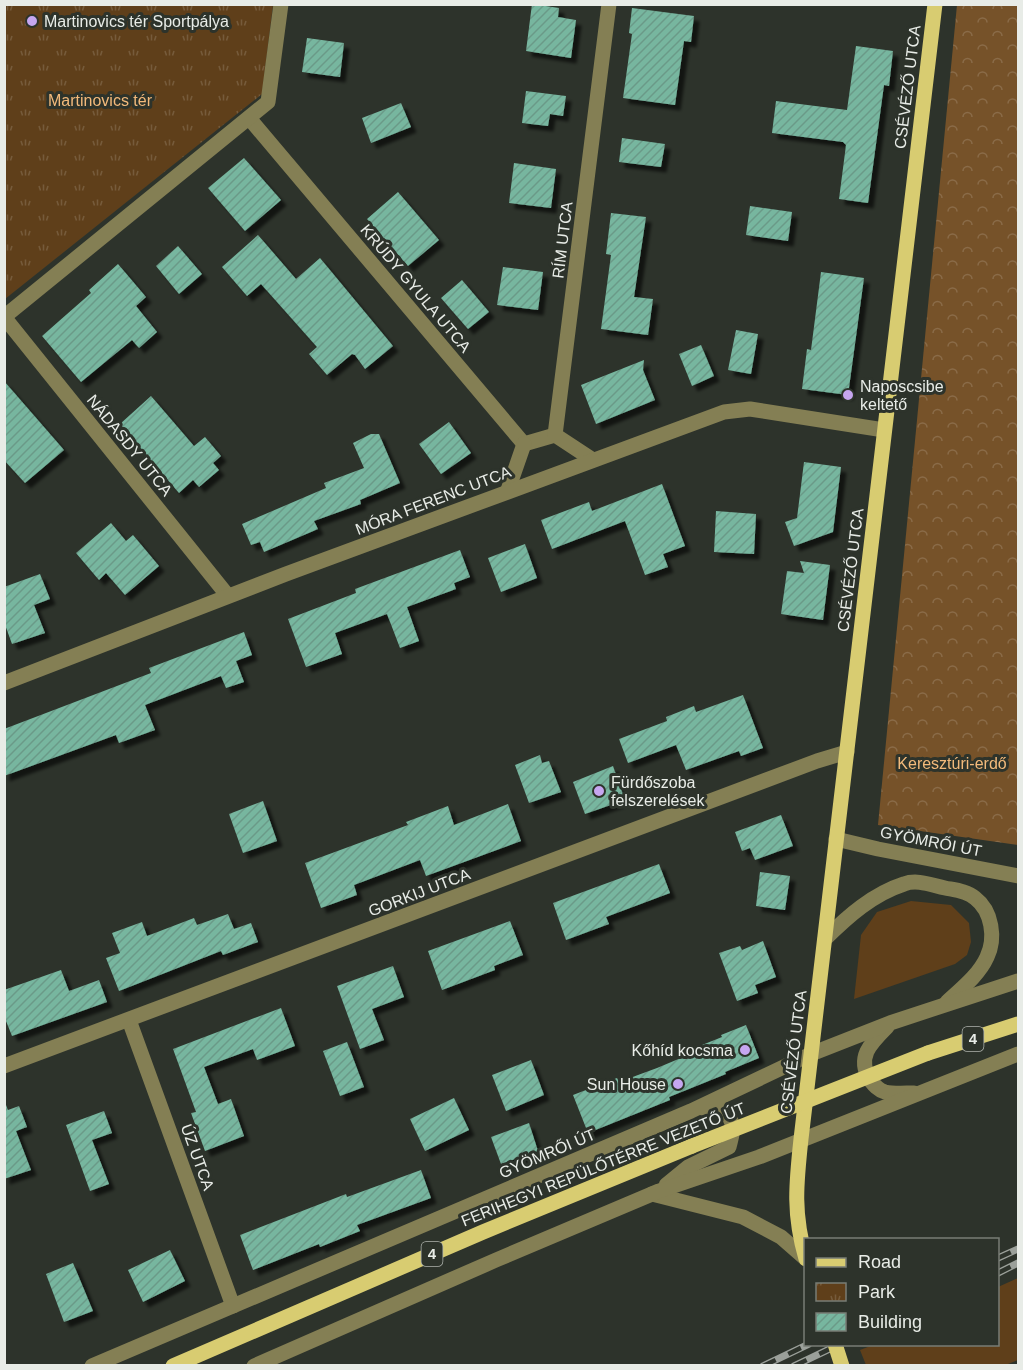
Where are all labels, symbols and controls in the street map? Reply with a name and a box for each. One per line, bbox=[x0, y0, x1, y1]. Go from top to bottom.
place label: Martinovics tér Sportpálya bbox=[44, 13, 229, 30]
marker: Martinovics tér Sportpálya bbox=[25, 14, 39, 28]
street label: CSÉVÉZŐ UTCA bbox=[890, 24, 924, 150]
park label: Martinovics tér bbox=[48, 92, 153, 109]
street label: RÍM UTCA bbox=[548, 200, 576, 279]
street label: KRÚDY GYULA UTCA bbox=[357, 220, 475, 356]
place label: Naposcsibe keltető bbox=[860, 378, 944, 413]
marker: Naposcsibe keltető bbox=[841, 388, 855, 402]
street label: NÁDASDY UTCA bbox=[84, 391, 177, 500]
street label: MÓRA FERENC UTCA bbox=[353, 462, 514, 538]
street label: CSÉVÉZŐ UTCA bbox=[833, 507, 867, 633]
park label: Keresztúri-erdő bbox=[897, 755, 1007, 772]
place label: Fürdőszoba felszerelések bbox=[611, 774, 705, 809]
marker: Fürdőszoba felszerelések bbox=[592, 784, 606, 798]
street label: GYÖMRŐI ÚT bbox=[879, 822, 984, 860]
street label: GORKIJ UTCA bbox=[366, 865, 473, 920]
street label: CSÉVÉZŐ UTCA bbox=[776, 989, 810, 1115]
road number: 4 bbox=[962, 1027, 984, 1051]
place label: Kőhíd kocsma bbox=[632, 1042, 733, 1059]
marker: Kőhíd kocsma bbox=[738, 1043, 752, 1057]
place label: Sun House bbox=[587, 1076, 666, 1093]
marker: Sun House bbox=[671, 1077, 685, 1091]
street label: FERIHEGYI REPÜLŐTÉRRE VEZETŐ ÚT bbox=[458, 1098, 748, 1229]
street label: ÚZ UTCA bbox=[178, 1121, 218, 1193]
street label: GYÖMRŐI ÚT bbox=[496, 1124, 598, 1181]
legend bbox=[804, 1238, 999, 1346]
road number: 4 bbox=[422, 1242, 442, 1266]
text: Road bbox=[858, 1252, 901, 1272]
text: Park bbox=[858, 1282, 896, 1302]
text: Building bbox=[858, 1312, 922, 1332]

